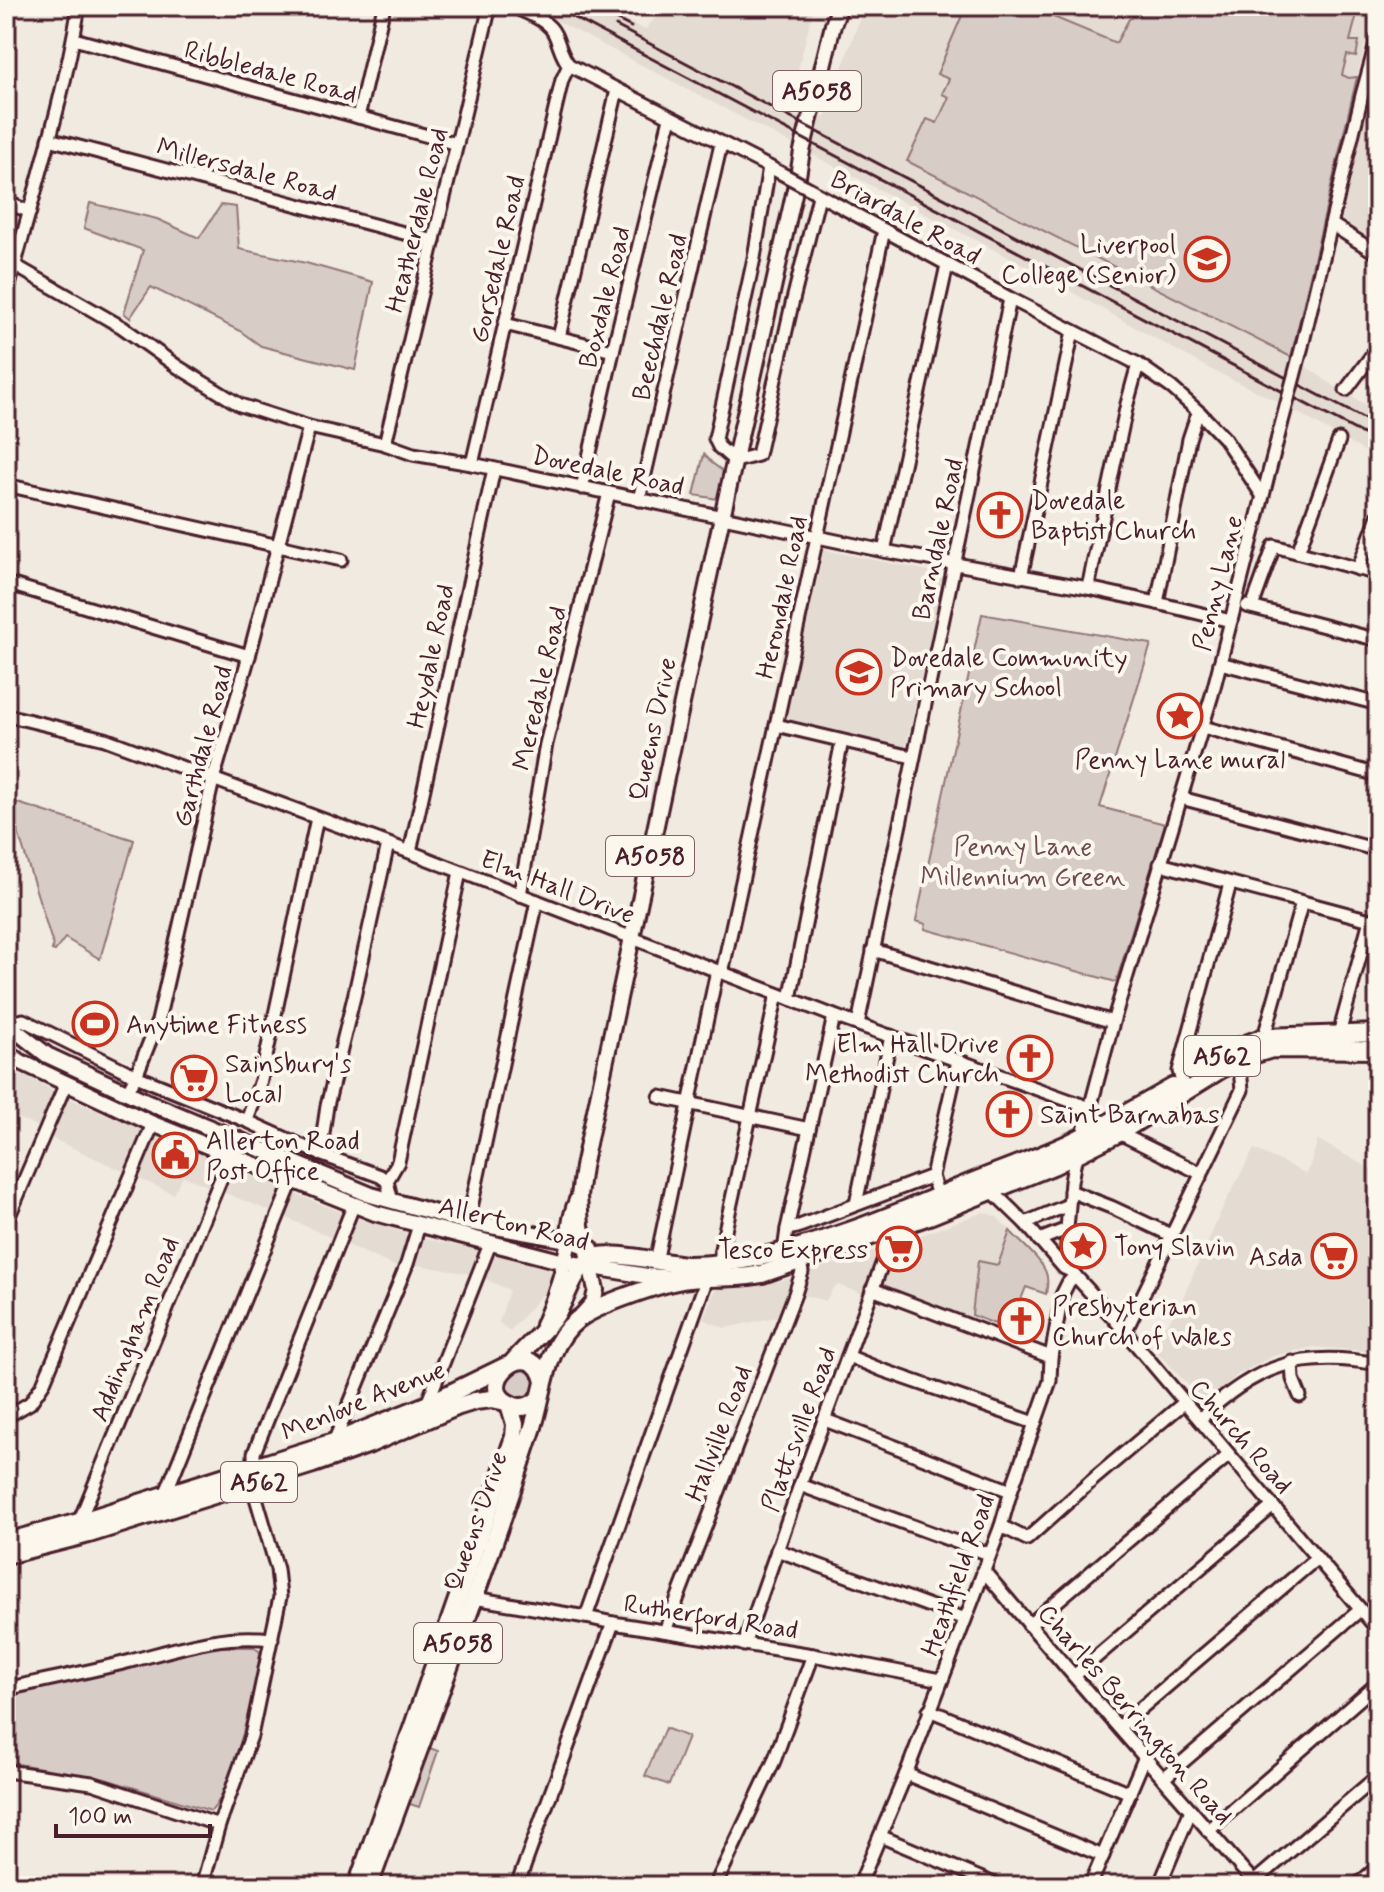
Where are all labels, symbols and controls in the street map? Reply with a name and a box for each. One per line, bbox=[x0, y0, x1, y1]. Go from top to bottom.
street label: Ribbledale Road bbox=[180, 34, 361, 112]
road number: A5058 bbox=[773, 71, 861, 111]
street label: Heatherdale Road bbox=[379, 124, 457, 316]
street label: Millersdale Road bbox=[153, 131, 340, 211]
street label: Briardale Road bbox=[824, 163, 986, 274]
street label: Gorsedale Road bbox=[463, 172, 535, 346]
street label: Boxdale Road bbox=[572, 223, 640, 372]
place label: Liverpool College (Senior) bbox=[1001, 229, 1176, 293]
street label: Beechdale Road bbox=[625, 231, 697, 404]
school or university icon: Liverpool College (Senior) bbox=[1183, 235, 1231, 283]
street label: Dovedale Road bbox=[528, 439, 687, 505]
street label: Barndale Road bbox=[905, 456, 973, 623]
place label: Dovedale Baptist Church bbox=[1031, 485, 1196, 549]
church icon: Dovedale Baptist Church bbox=[976, 491, 1024, 539]
street label: Penny Lane bbox=[1186, 512, 1252, 655]
street label: Herondale Road bbox=[749, 513, 817, 682]
street label: Heydale Road bbox=[400, 581, 464, 732]
street label: Meredale Road bbox=[506, 603, 576, 774]
place label: Dovedale Community Primary School bbox=[890, 642, 1127, 706]
school or university icon: Dovedale Community Primary School bbox=[835, 648, 883, 696]
street label: Queens Drive bbox=[622, 654, 686, 804]
street label: Garthdale Road bbox=[166, 662, 242, 831]
place icon: Penny Lane mural bbox=[1156, 692, 1204, 740]
place label: Penny Lane mural bbox=[1075, 744, 1285, 778]
park label: Penny Lane Millennium Green bbox=[921, 831, 1125, 895]
road number: A5058 bbox=[606, 836, 694, 876]
street label: Elm Hall Drive bbox=[475, 843, 639, 933]
sports icon: Anytime Fitness bbox=[71, 1000, 119, 1048]
place label: Anytime Fitness bbox=[126, 1009, 307, 1043]
place label: Elm Hall Drive Methodist Church bbox=[805, 1028, 999, 1092]
church icon: Elm Hall Drive Methodist Church bbox=[1006, 1034, 1054, 1082]
road number: A562 bbox=[1184, 1036, 1260, 1076]
place label: Sainsbury's Local bbox=[225, 1048, 351, 1112]
supermarket icon: Sainsbury's Local bbox=[170, 1054, 218, 1102]
church icon: Saint Barnabas bbox=[985, 1090, 1033, 1138]
place label: Saint Barnabas bbox=[1040, 1099, 1220, 1133]
place label: Allerton Road Post Office bbox=[206, 1125, 360, 1189]
public building icon: Allerton Road Post Office bbox=[151, 1131, 199, 1179]
street label: Allerton Road bbox=[435, 1190, 592, 1260]
place icon: Tony Slavin bbox=[1059, 1222, 1107, 1270]
supermarket icon: Tesco Express bbox=[875, 1225, 923, 1273]
place label: Tony Slavin bbox=[1114, 1231, 1235, 1265]
street label: Addingham Road bbox=[83, 1232, 188, 1427]
supermarket icon: Asda bbox=[1310, 1232, 1358, 1280]
place label: Tesco Express bbox=[718, 1234, 868, 1268]
place label: Asda bbox=[1249, 1241, 1303, 1275]
place label: Presbyterian Church of Wales bbox=[1052, 1291, 1232, 1355]
church icon: Presbyterian Church of Wales bbox=[997, 1297, 1045, 1345]
street label: Plattsville Road bbox=[754, 1343, 845, 1517]
street label: Menlove Avenue bbox=[277, 1354, 451, 1450]
street label: Hallville Road bbox=[678, 1361, 761, 1506]
street label: Church Road bbox=[1181, 1373, 1300, 1502]
street label: Queens Drive bbox=[437, 1447, 517, 1596]
road number: A562 bbox=[221, 1462, 297, 1502]
street label: Heathfield Road bbox=[914, 1490, 1004, 1661]
street label: Rutherford Road bbox=[621, 1587, 800, 1651]
street label: Charles Berrington Road bbox=[1029, 1598, 1240, 1833]
road number: A5058 bbox=[414, 1623, 502, 1663]
scale bar bbox=[56, 1788, 210, 1838]
text: 100 m bbox=[68, 1802, 132, 1833]

